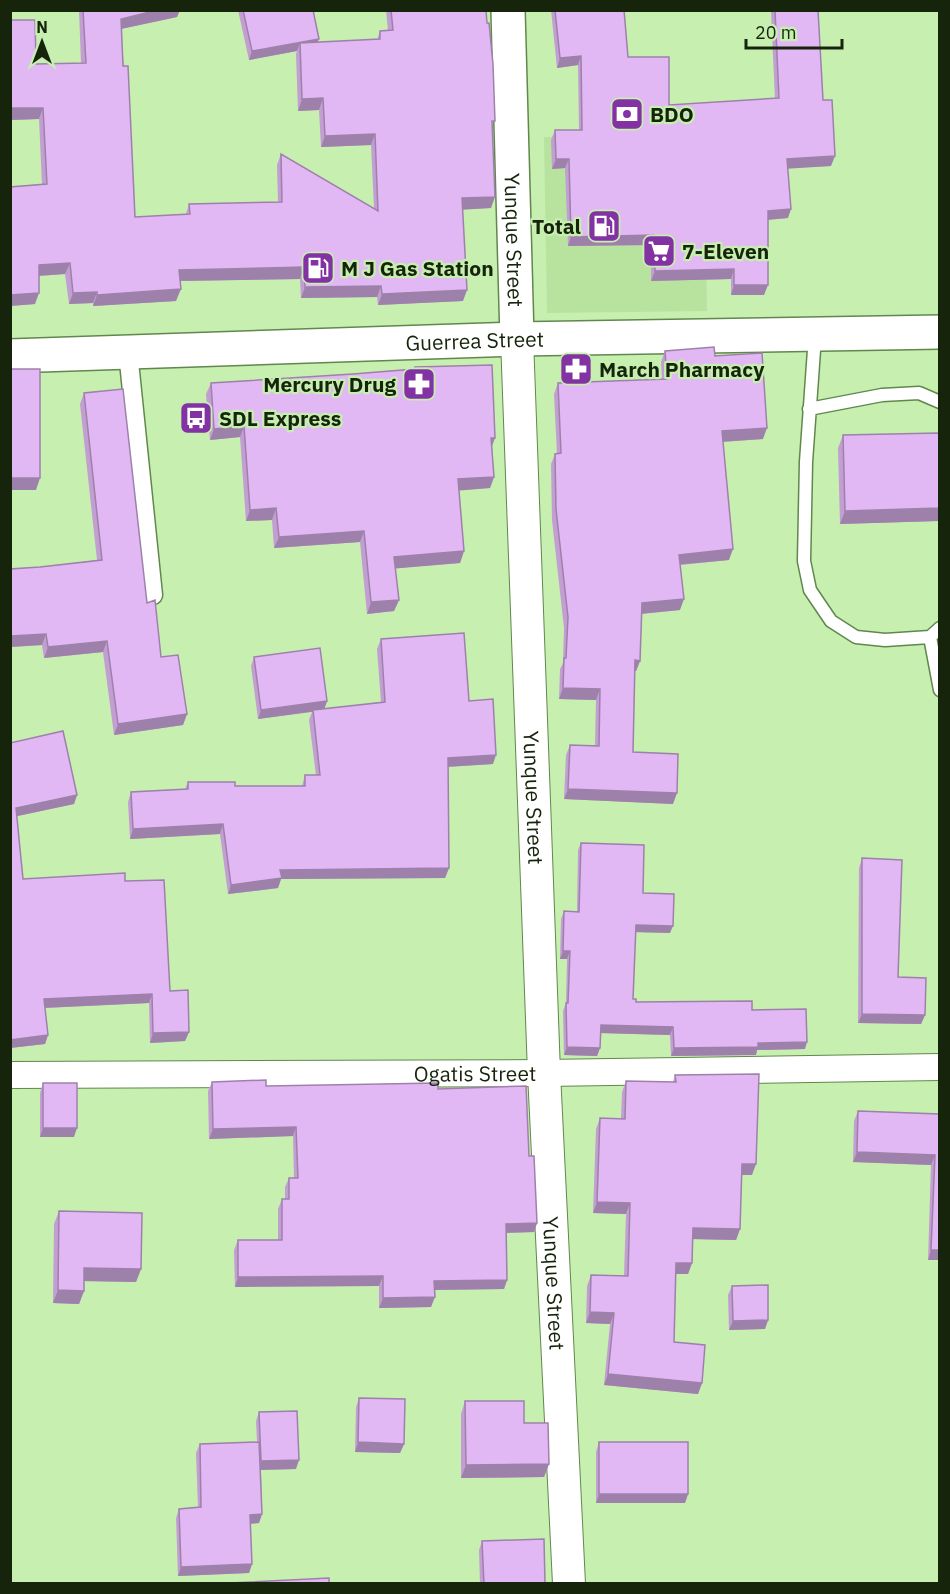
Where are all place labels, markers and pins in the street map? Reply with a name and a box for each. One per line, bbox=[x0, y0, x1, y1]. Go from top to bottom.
bank icon: BDO bbox=[609, 96, 645, 132]
place label: BDO bbox=[650, 100, 694, 128]
fuel station icon: Total bbox=[586, 208, 622, 244]
place label: Total bbox=[532, 212, 581, 240]
supermarket icon: 7-Eleven bbox=[641, 233, 677, 269]
place label: 7-Eleven bbox=[682, 237, 769, 265]
fuel station icon: M J Gas Station bbox=[300, 250, 336, 286]
place label: M J Gas Station bbox=[341, 254, 494, 282]
pharmacy icon: March Pharmacy bbox=[558, 351, 594, 387]
place label: March Pharmacy bbox=[599, 355, 765, 383]
pharmacy icon: Mercury Drug bbox=[401, 366, 437, 402]
place label: Mercury Drug bbox=[263, 370, 396, 398]
bus stop icon: SDL Express bbox=[178, 400, 214, 436]
place label: SDL Express bbox=[219, 404, 341, 432]

